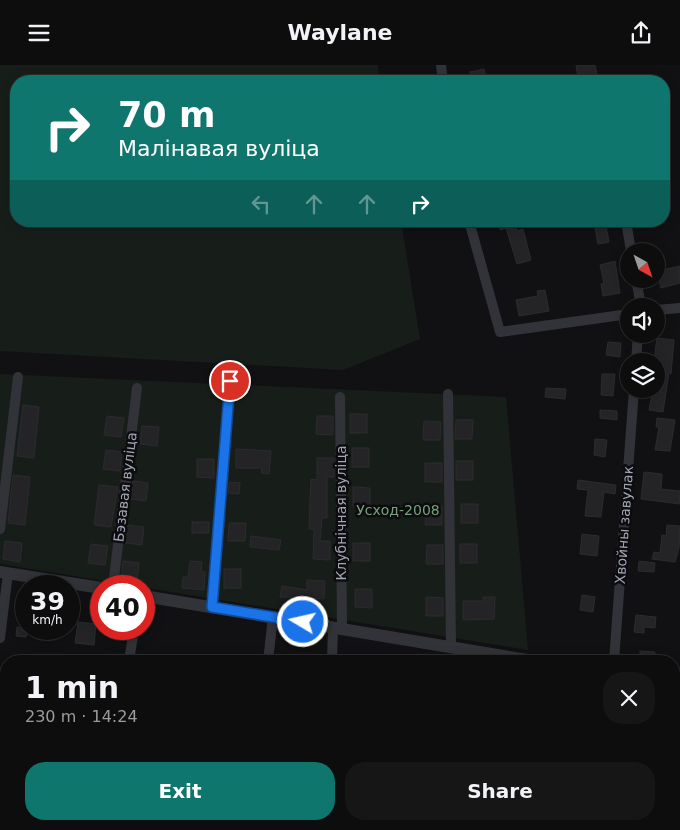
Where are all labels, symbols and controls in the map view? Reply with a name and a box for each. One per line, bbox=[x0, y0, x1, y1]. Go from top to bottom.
icon: menu bbox=[25, 19, 53, 47]
icon: share bbox=[627, 19, 655, 47]
text: Waylane bbox=[288, 20, 392, 45]
icon: right bbox=[35, 95, 100, 160]
text: 70 m bbox=[118, 95, 215, 135]
text: Малінавая вуліца bbox=[118, 136, 320, 161]
icon: left bbox=[247, 190, 275, 218]
icon: ahead bbox=[300, 190, 328, 218]
icon: ahead bbox=[353, 190, 381, 218]
icon: right bbox=[406, 190, 434, 218]
north arrow bbox=[620, 243, 665, 287]
map controls bbox=[620, 243, 665, 398]
button: sound bbox=[620, 298, 665, 343]
button: layers bbox=[620, 353, 665, 398]
pin bbox=[209, 360, 251, 402]
icon: arrive bbox=[216, 367, 244, 395]
street label: Бэзавая вуліца bbox=[110, 431, 140, 543]
street label: Клубнічная вуліца bbox=[333, 445, 349, 581]
street label: Хвойны завулак bbox=[612, 465, 636, 585]
park label: Усход-2008 bbox=[356, 502, 440, 518]
speed limit sign: 40 bbox=[90, 575, 155, 640]
text: 39 bbox=[30, 587, 65, 616]
position arrow bbox=[276, 595, 328, 647]
text: km/h bbox=[32, 613, 63, 627]
text: 1 min bbox=[25, 670, 119, 705]
button: close bbox=[603, 672, 655, 724]
text: 230 m · 14:24 bbox=[25, 707, 138, 726]
button: Exit bbox=[25, 762, 335, 820]
button: Share bbox=[345, 762, 655, 820]

